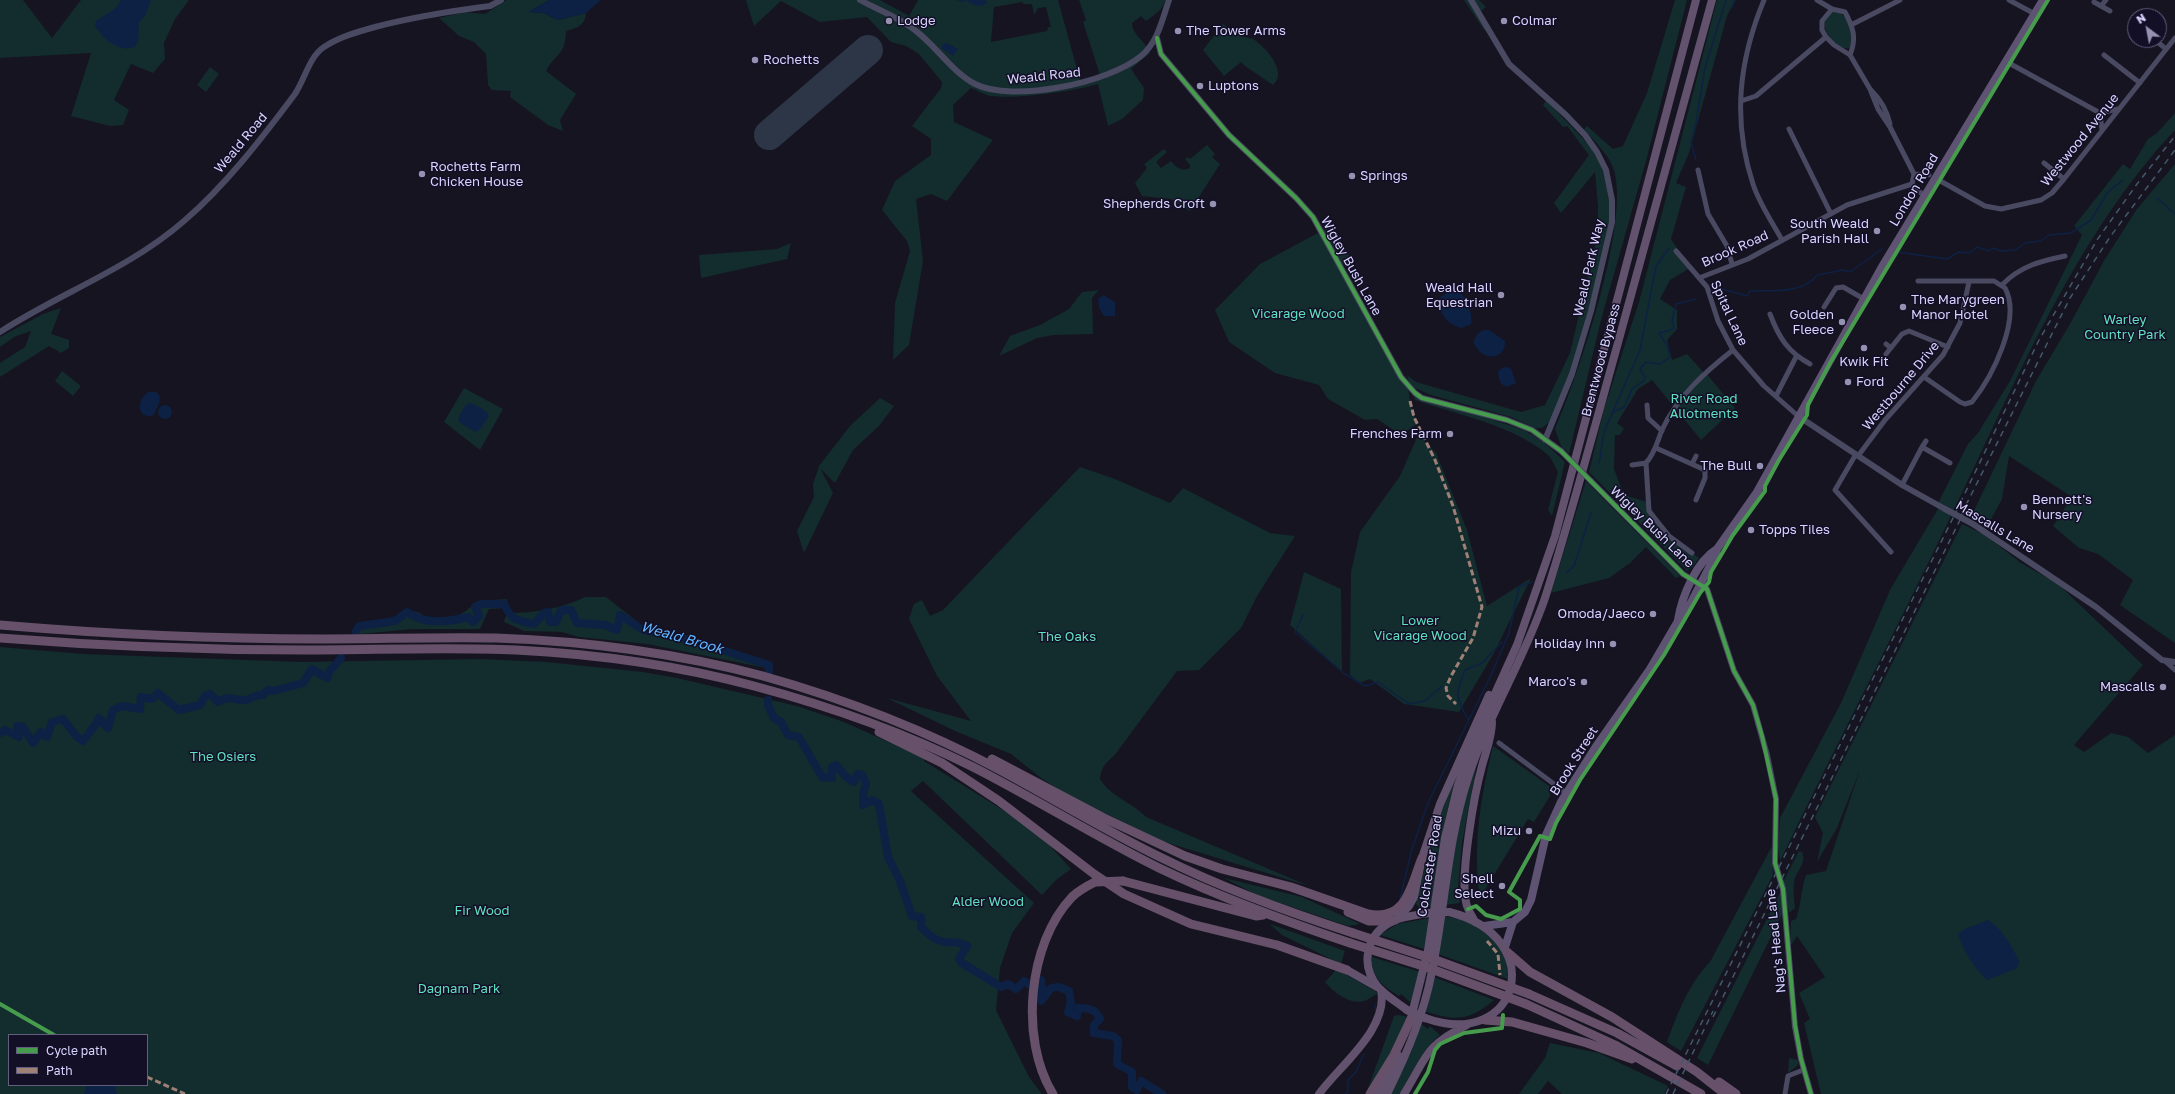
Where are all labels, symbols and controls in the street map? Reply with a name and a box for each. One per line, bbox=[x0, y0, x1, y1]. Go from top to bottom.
north arrow bbox=[2127, 8, 2167, 48]
text: N bbox=[2134, 11, 2148, 26]
place label: Lodge bbox=[897, 13, 936, 29]
place label: Colmar bbox=[1512, 13, 1557, 29]
marker: Lodge bbox=[884, 16, 894, 26]
marker: Colmar bbox=[1499, 16, 1509, 26]
place label: The Tower Arms bbox=[1186, 23, 1286, 39]
marker: The Tower Arms bbox=[1173, 26, 1183, 36]
place label: Rochetts bbox=[763, 52, 819, 68]
marker: Rochetts bbox=[750, 55, 760, 65]
street label: Weald Road bbox=[1006, 64, 1082, 88]
place label: Luptons bbox=[1208, 78, 1259, 94]
marker: Luptons bbox=[1195, 81, 1205, 91]
street label: Westwood Avenue bbox=[2038, 90, 2122, 190]
street label: Weald Road bbox=[211, 110, 271, 176]
street label: London Road bbox=[1886, 151, 1942, 229]
place label: Rochetts Farm Chicken House bbox=[430, 159, 523, 190]
place label: Springs bbox=[1360, 168, 1408, 184]
marker: Rochetts Farm Chicken House bbox=[417, 169, 427, 179]
marker: Springs bbox=[1347, 171, 1357, 181]
place label: Shepherds Croft bbox=[1103, 196, 1205, 212]
marker: Shepherds Croft bbox=[1208, 199, 1218, 209]
street label: Wigley Bush Lane bbox=[1317, 214, 1385, 318]
place label: South Weald Parish Hall bbox=[1790, 216, 1869, 247]
street label: Weald Park Way bbox=[1570, 218, 1608, 318]
marker: South Weald Parish Hall bbox=[1872, 226, 1882, 236]
street label: Brook Road bbox=[1699, 227, 1771, 271]
street label: Spital Lane bbox=[1707, 278, 1751, 348]
place label: Weald Hall Equestrian bbox=[1425, 280, 1493, 311]
marker: Weald Hall Equestrian bbox=[1496, 290, 1506, 300]
place label: The Marygreen Manor Hotel bbox=[1911, 292, 2005, 323]
street label: Brentwood Bypass bbox=[1578, 302, 1624, 418]
marker: The Marygreen Manor Hotel bbox=[1898, 302, 1908, 312]
park label: Vicarage Wood bbox=[1251, 306, 1345, 322]
place label: Golden Fleece bbox=[1789, 307, 1834, 338]
park label: Warley Country Park bbox=[2084, 312, 2166, 343]
marker: Golden Fleece bbox=[1837, 317, 1847, 327]
street label: Westbourne Drive bbox=[1859, 338, 1943, 434]
marker: Kwik Fit bbox=[1859, 343, 1869, 353]
place label: Kwik Fit bbox=[1839, 354, 1889, 370]
place label: Ford bbox=[1856, 374, 1884, 390]
marker: Ford bbox=[1843, 377, 1853, 387]
park label: River Road Allotments bbox=[1670, 391, 1738, 422]
place label: Frenches Farm bbox=[1350, 426, 1442, 442]
marker: Frenches Farm bbox=[1445, 429, 1455, 439]
place label: The Bull bbox=[1700, 458, 1752, 474]
marker: The Bull bbox=[1755, 461, 1765, 471]
street label: Wigley Bush Lane bbox=[1607, 483, 1697, 571]
place label: Bennett's Nursery bbox=[2032, 492, 2092, 523]
street label: Mascalls Lane bbox=[1953, 497, 2037, 557]
marker: Bennett's Nursery bbox=[2019, 502, 2029, 512]
place label: Topps Tiles bbox=[1759, 522, 1830, 538]
marker: Topps Tiles bbox=[1746, 525, 1756, 535]
place label: Omoda/Jaeco bbox=[1558, 606, 1645, 622]
marker: Omoda/Jaeco bbox=[1648, 609, 1658, 619]
park label: Lower Vicarage Wood bbox=[1373, 613, 1467, 644]
water label: Weald Brook bbox=[639, 618, 725, 658]
park label: The Oaks bbox=[1038, 629, 1096, 645]
place label: Holiday Inn bbox=[1534, 636, 1605, 652]
marker: Holiday Inn bbox=[1608, 639, 1618, 649]
place label: Marco's bbox=[1528, 674, 1576, 690]
marker: Marco's bbox=[1579, 677, 1589, 687]
place label: Mascalls bbox=[2100, 679, 2155, 695]
marker: Mascalls bbox=[2158, 682, 2168, 692]
street label: Brook Street bbox=[1547, 724, 1601, 798]
park label: The Osiers bbox=[190, 749, 256, 765]
street label: Colchester Road bbox=[1414, 814, 1446, 918]
place label: Mizu bbox=[1492, 823, 1521, 839]
marker: Mizu bbox=[1524, 826, 1534, 836]
place label: Shell Select bbox=[1454, 871, 1494, 902]
marker: Shell Select bbox=[1497, 881, 1507, 891]
street label: Nag's Head Lane bbox=[1763, 888, 1789, 994]
park label: Alder Wood bbox=[952, 894, 1024, 910]
park label: Fir Wood bbox=[454, 903, 510, 919]
park label: Dagnam Park bbox=[418, 981, 500, 997]
legend bbox=[8, 1034, 148, 1086]
text: Cycle path bbox=[46, 1043, 107, 1058]
text: Path bbox=[46, 1063, 73, 1078]

